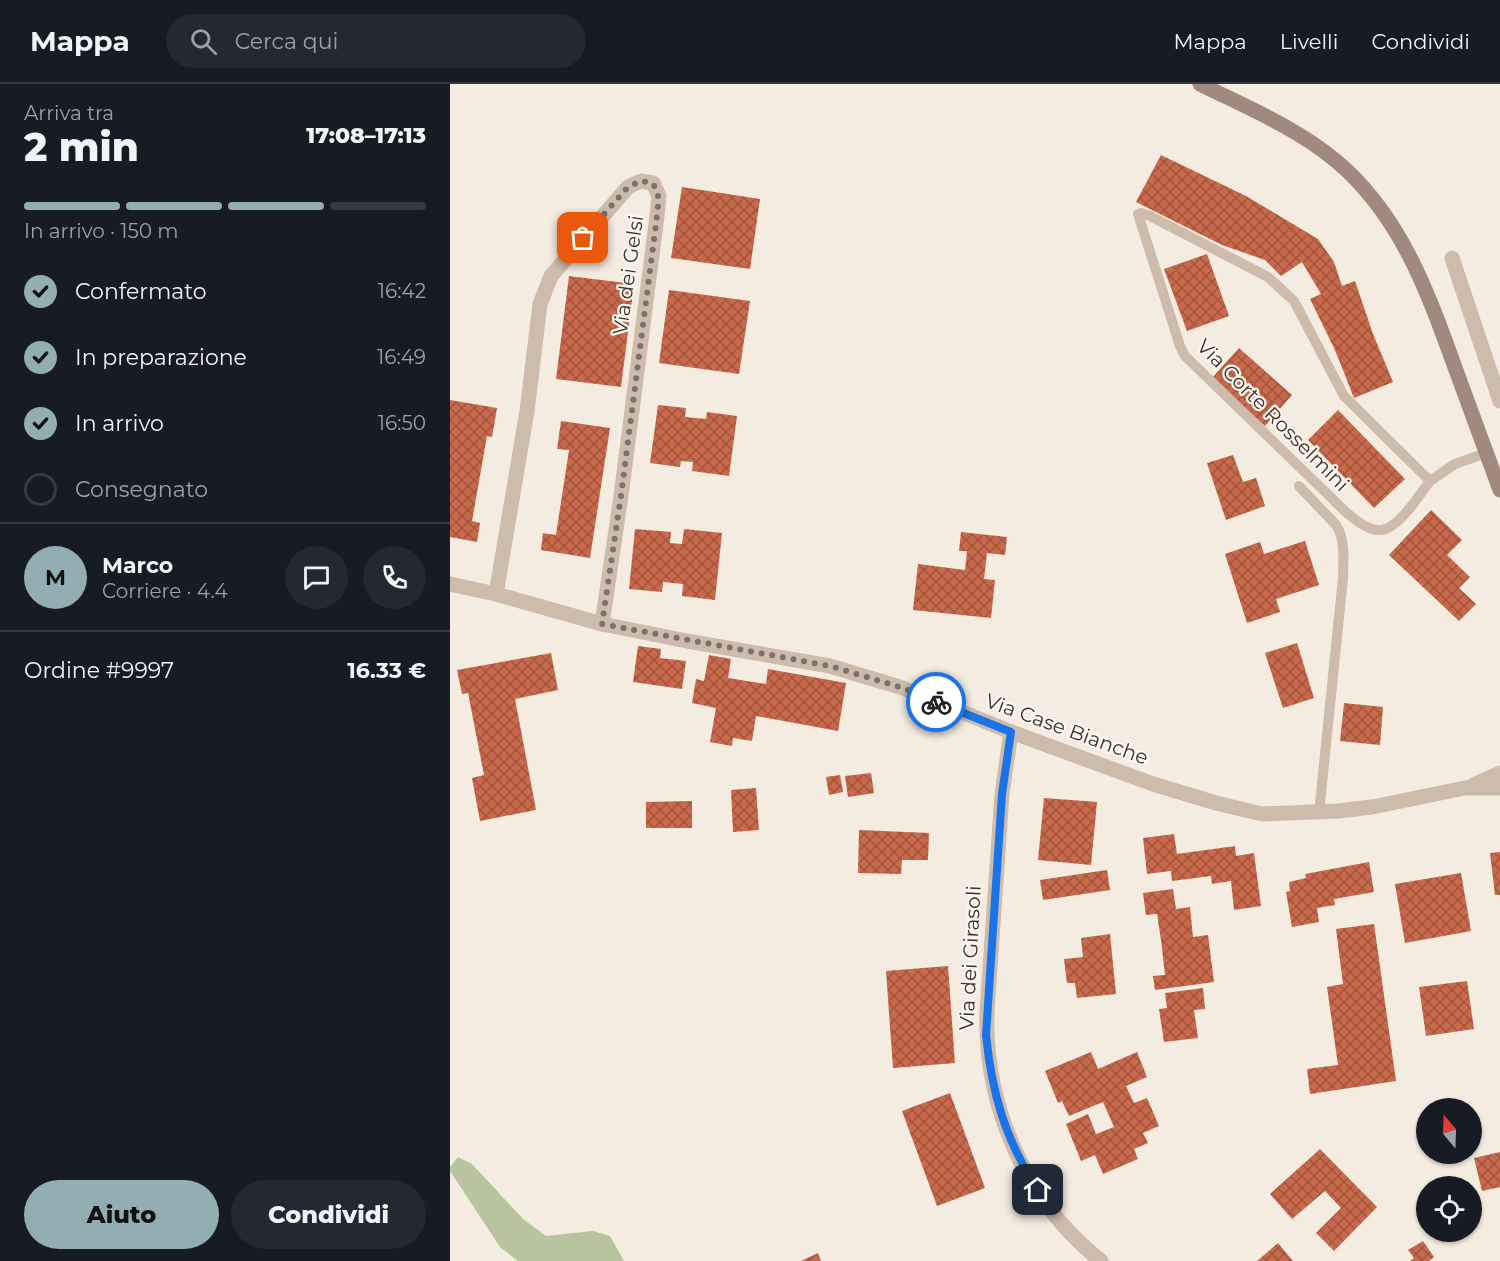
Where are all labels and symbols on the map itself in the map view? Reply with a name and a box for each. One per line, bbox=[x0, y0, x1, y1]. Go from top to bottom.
pin bbox=[557, 212, 608, 263]
street label: Via dei Gelsi bbox=[608, 214, 648, 336]
street label: Via Corte Rosselmini bbox=[1192, 334, 1354, 496]
courier bbox=[906, 672, 966, 732]
street label: Via Case Bianche bbox=[982, 688, 1152, 770]
street label: Via dei Girasoli bbox=[954, 885, 986, 1031]
north arrow bbox=[1416, 1098, 1482, 1164]
pin bbox=[1012, 1164, 1063, 1215]

